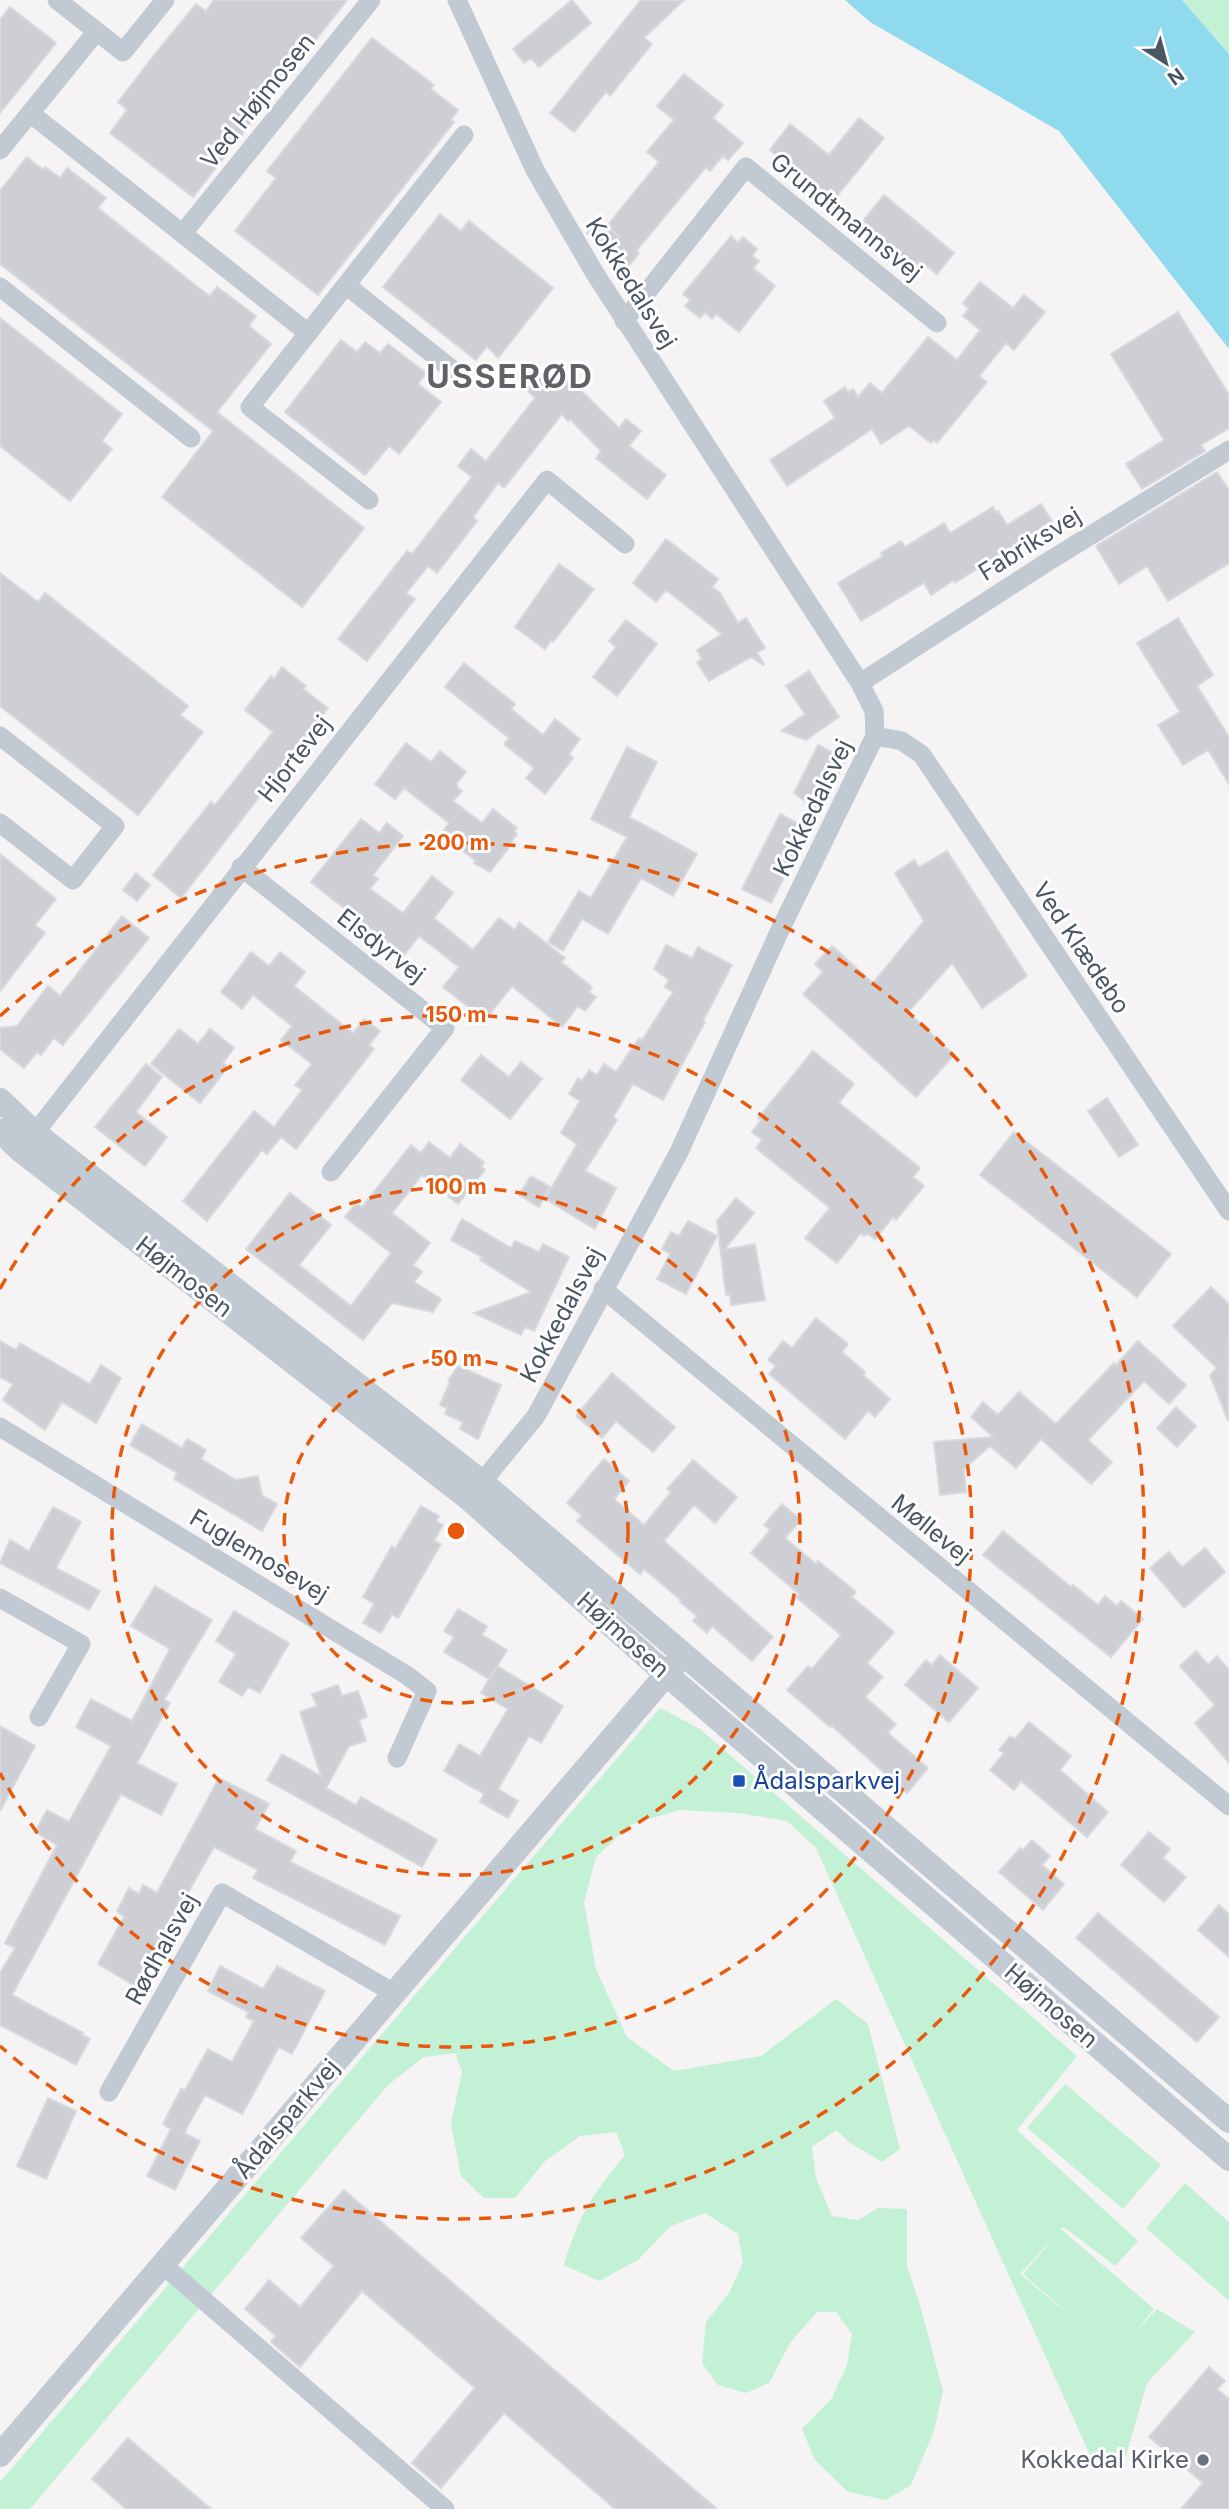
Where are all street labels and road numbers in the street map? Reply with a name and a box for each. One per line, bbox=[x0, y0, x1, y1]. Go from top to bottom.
street label: Ved Højmosen bbox=[194, 27, 321, 174]
street label: Grundtmannsvej bbox=[765, 147, 928, 287]
street label: Kokkedalsvej bbox=[580, 212, 683, 354]
street label: Fabriksvej bbox=[973, 501, 1086, 587]
street label: Hjortevej bbox=[252, 710, 337, 808]
street label: Kokkedalsvej bbox=[767, 735, 858, 881]
street label: Ved Klædebo bbox=[1027, 876, 1136, 1019]
street label: Elsdyrvej bbox=[332, 902, 431, 989]
street label: Højmosen bbox=[130, 1230, 238, 1323]
street label: Kokkedalsvej bbox=[514, 1242, 609, 1387]
street label: Møllevej bbox=[886, 1488, 977, 1569]
street label: Fuglemosevej bbox=[185, 1503, 334, 1608]
street label: Højmosen bbox=[571, 1586, 676, 1684]
street label: Rødhalsvej bbox=[119, 1888, 204, 2010]
street label: Højmosen bbox=[999, 1957, 1104, 2054]
street label: Ådalsparkvej bbox=[227, 2052, 345, 2184]

